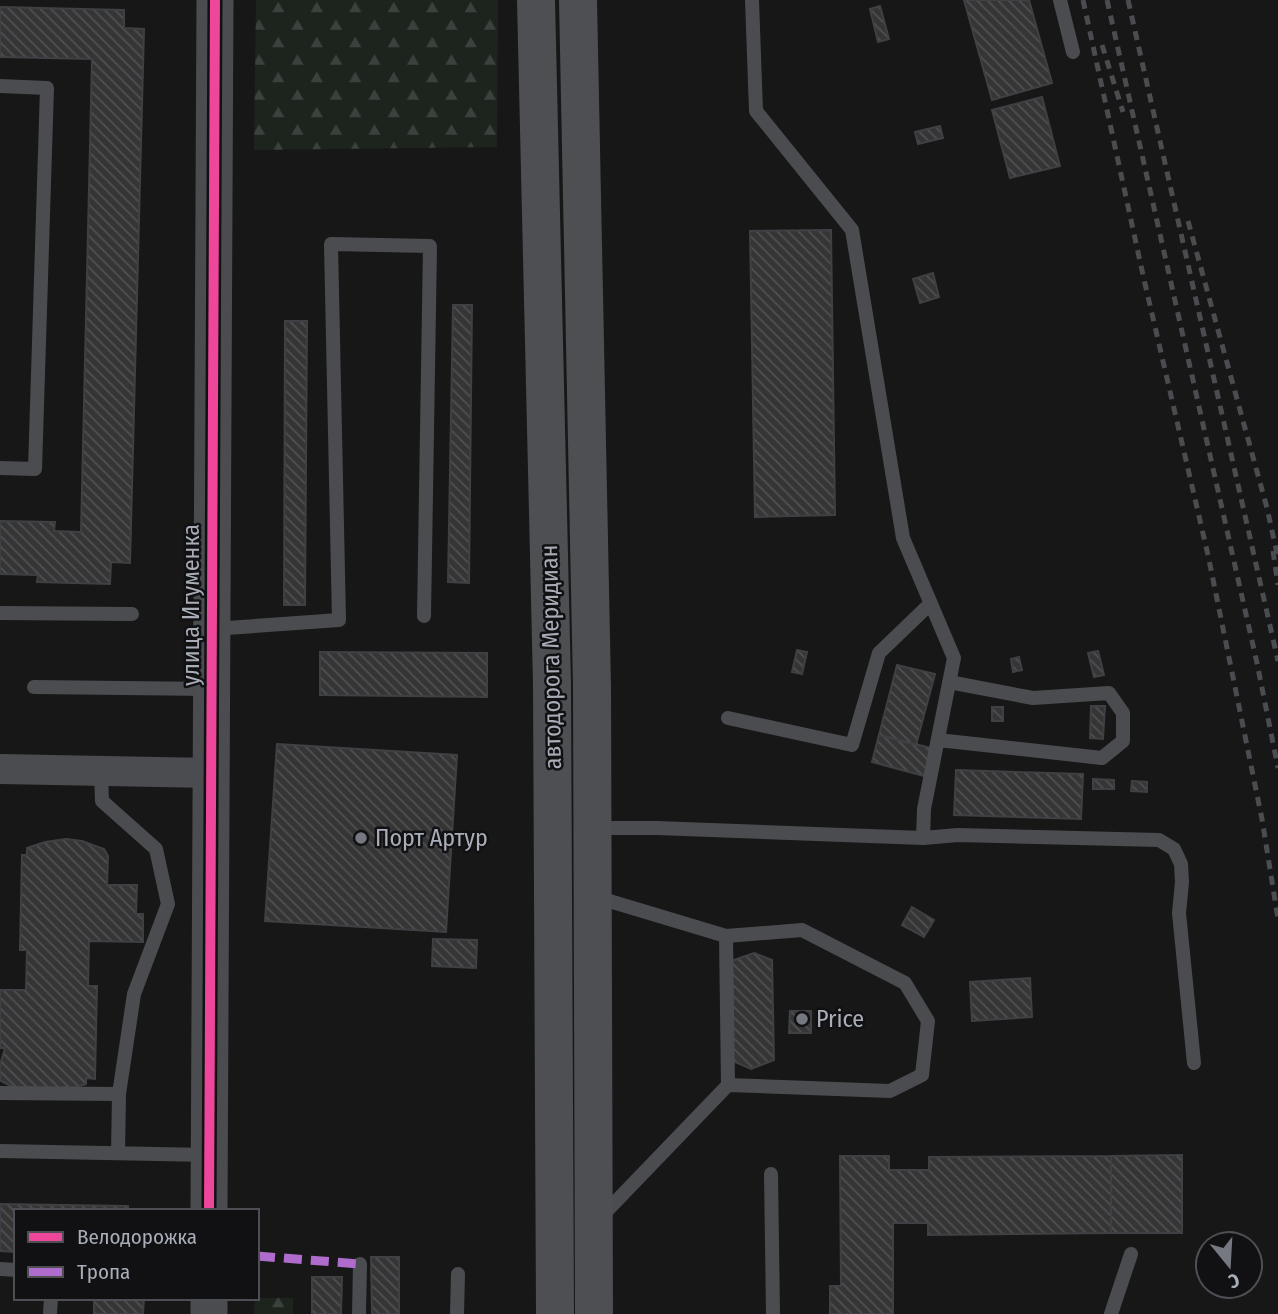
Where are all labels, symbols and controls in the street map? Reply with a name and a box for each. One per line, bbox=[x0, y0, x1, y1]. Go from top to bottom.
street label: улица Игуменка bbox=[177, 524, 205, 686]
street label: автодорога Меридиан bbox=[535, 544, 567, 770]
place label: Порт Артур bbox=[375, 824, 488, 852]
marker: Порт Артур bbox=[353, 830, 369, 846]
place label: Price bbox=[816, 1005, 864, 1033]
marker: Price bbox=[794, 1011, 810, 1027]
legend bbox=[14, 1209, 259, 1300]
text: Велодорожка bbox=[77, 1224, 197, 1250]
north arrow bbox=[1194, 1230, 1264, 1300]
text: Тропа bbox=[77, 1259, 130, 1285]
text: С bbox=[1226, 1268, 1242, 1293]

